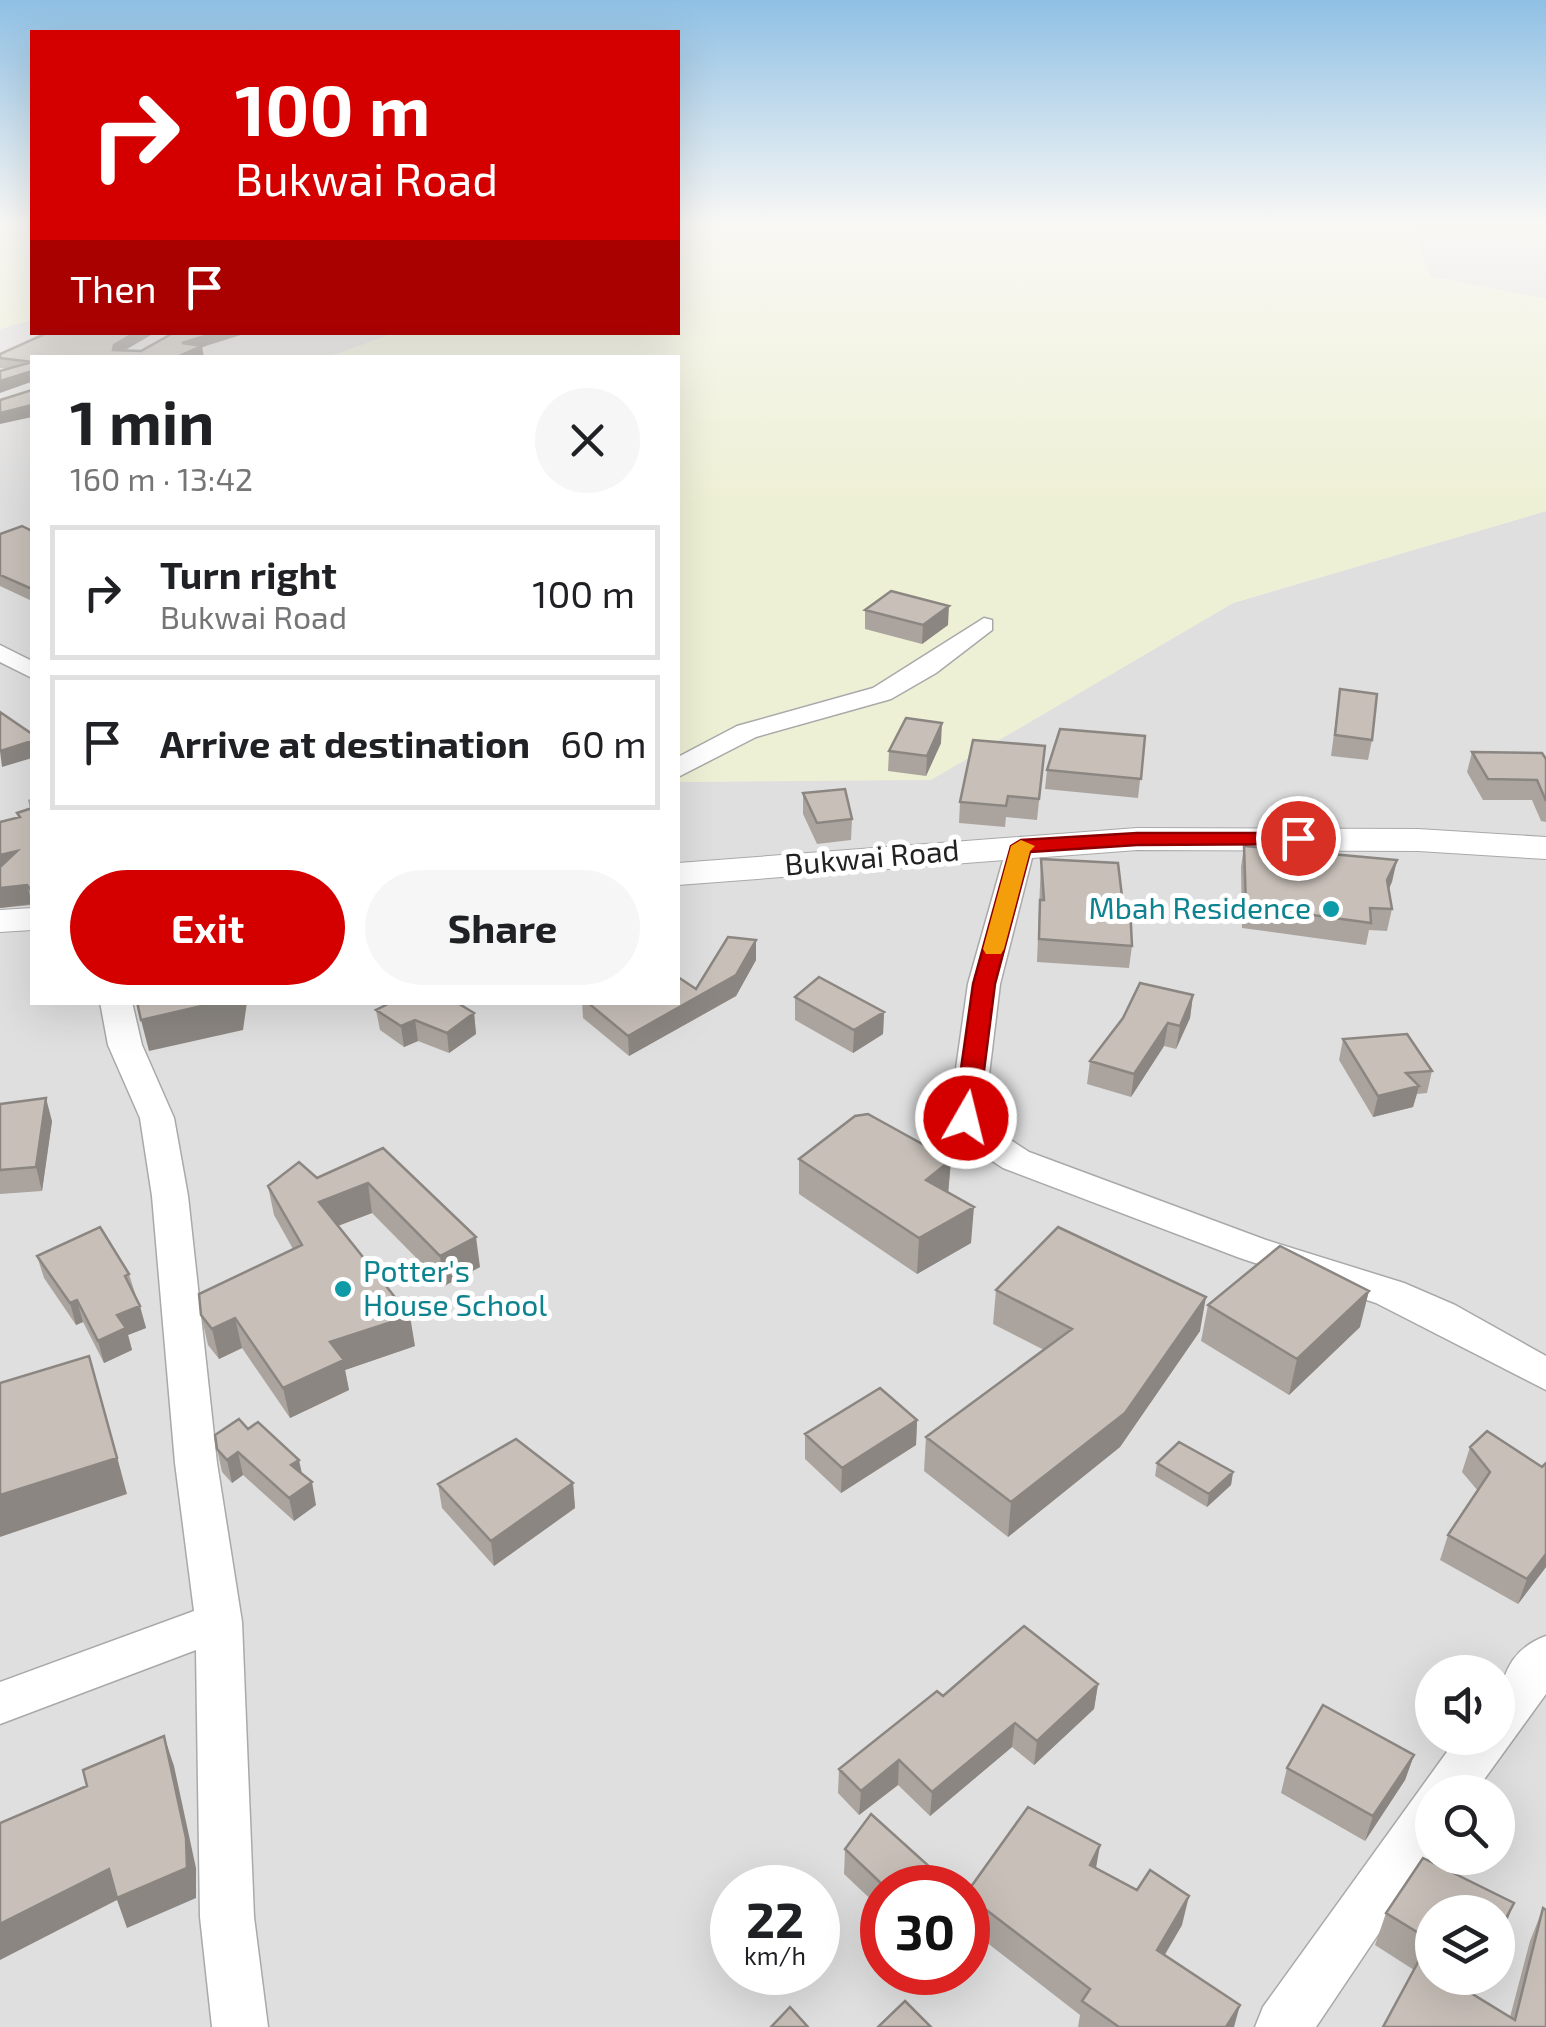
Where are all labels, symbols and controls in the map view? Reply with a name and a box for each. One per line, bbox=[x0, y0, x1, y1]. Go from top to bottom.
text: 100 m bbox=[235, 66, 430, 150]
icon: right bbox=[70, 70, 200, 200]
text: Bukwai Road bbox=[235, 151, 498, 205]
icon: arrive bbox=[177, 260, 232, 315]
text: Then bbox=[70, 265, 157, 311]
text: 1 min bbox=[70, 385, 214, 457]
button: close bbox=[535, 388, 640, 493]
text: 160 m · 13:42 bbox=[70, 459, 253, 497]
text: Turn right bbox=[160, 551, 337, 597]
icon: right bbox=[75, 565, 130, 620]
text: 100 m bbox=[532, 570, 635, 616]
text: Bukwai Road bbox=[160, 597, 347, 635]
icon: arrive bbox=[75, 715, 130, 770]
text: Arrive at destination bbox=[160, 720, 530, 766]
text: 60 m bbox=[560, 720, 647, 766]
pin bbox=[1256, 796, 1341, 881]
icon: arrive bbox=[1271, 811, 1326, 866]
street label: Bukwai Road bbox=[783, 830, 961, 882]
button: Exit bbox=[70, 870, 345, 985]
button: Share bbox=[365, 870, 640, 985]
place label: Mbah Residence bbox=[1089, 889, 1311, 925]
marker: Mbah Residence bbox=[1320, 898, 1342, 920]
position arrow bbox=[914, 1066, 1018, 1170]
place label: Potter's House School bbox=[363, 1252, 547, 1322]
marker: Potter's House School bbox=[332, 1278, 354, 1300]
map controls bbox=[1415, 1655, 1515, 1995]
button: sound bbox=[1415, 1655, 1515, 1755]
button: search bbox=[1415, 1775, 1515, 1875]
speed limit sign: 30 bbox=[860, 1865, 990, 1995]
text: 22 bbox=[746, 1888, 804, 1948]
button: layers bbox=[1415, 1895, 1515, 1995]
text: km/h bbox=[744, 1940, 806, 1970]

